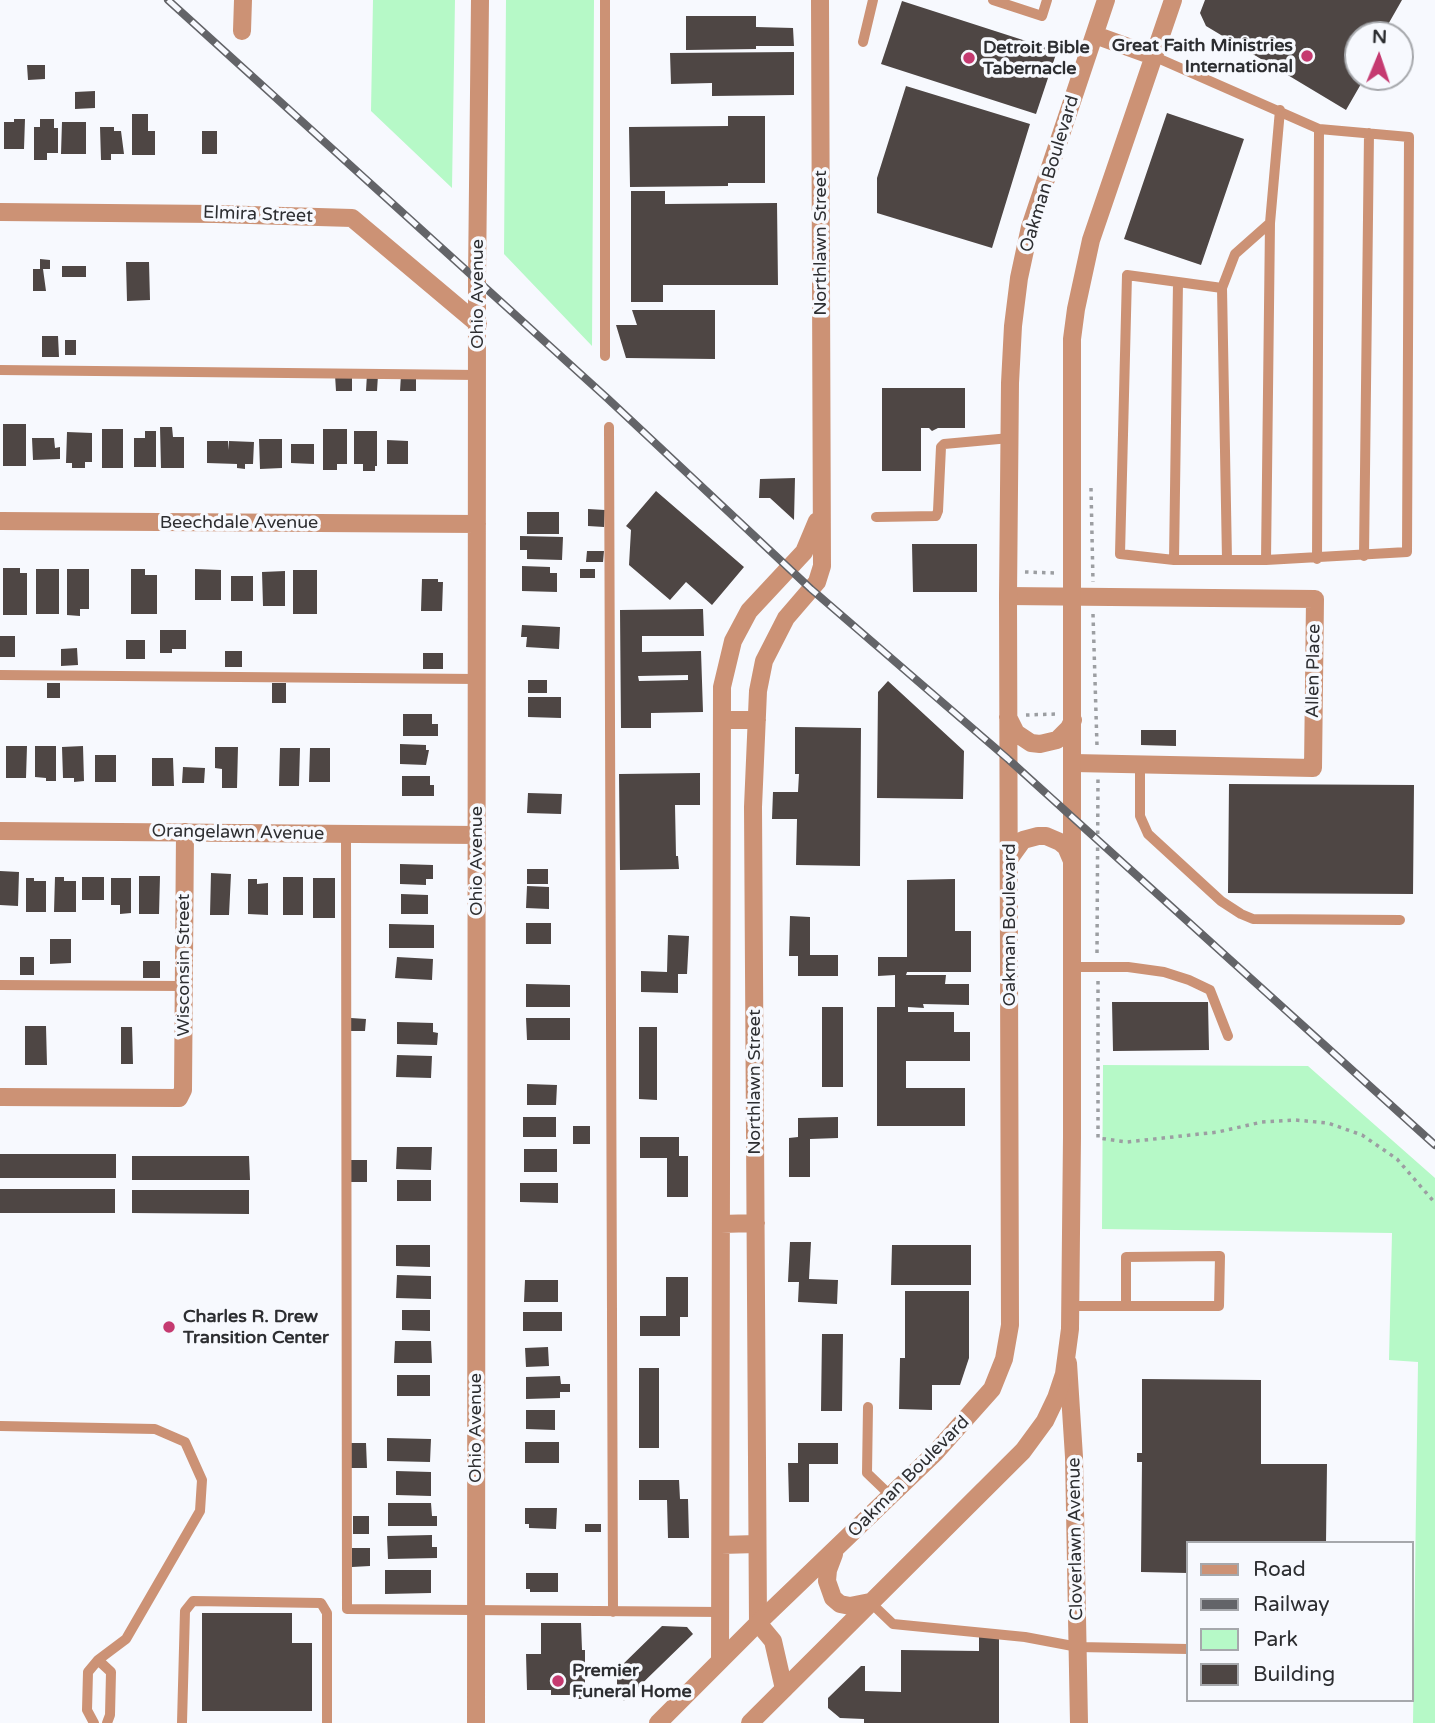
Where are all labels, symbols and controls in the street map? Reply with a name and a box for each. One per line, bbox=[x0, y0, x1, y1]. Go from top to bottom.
north arrow bbox=[1344, 21, 1414, 91]
text: N bbox=[1372, 26, 1388, 48]
place label: Great Faith Ministries International bbox=[1112, 35, 1293, 78]
place label: Detroit Bible Tabernacle bbox=[983, 37, 1090, 80]
marker: Great Faith Ministries International bbox=[1299, 48, 1315, 64]
marker: Detroit Bible Tabernacle bbox=[961, 50, 977, 66]
street label: Oakman Boulevard bbox=[1016, 93, 1084, 255]
street label: Northlawn Street bbox=[810, 170, 832, 316]
street label: Elmira Street bbox=[203, 202, 313, 228]
street label: Ohio Avenue bbox=[467, 239, 489, 349]
street label: Beechdale Avenue bbox=[160, 512, 318, 534]
street label: Allen Place bbox=[1302, 624, 1326, 718]
street label: Ohio Avenue bbox=[466, 806, 488, 916]
street label: Orangelawn Avenue bbox=[151, 821, 325, 845]
street label: Oakman Boulevard bbox=[999, 843, 1021, 1007]
street label: Wisconsin Street bbox=[173, 894, 195, 1036]
street label: Northlawn Street bbox=[744, 1009, 766, 1155]
place label: Charles R. Drew Transition Center bbox=[183, 1306, 329, 1348]
marker: Charles R. Drew Transition Center bbox=[161, 1319, 177, 1335]
street label: Ohio Avenue bbox=[465, 1373, 487, 1483]
street label: Oakman Boulevard bbox=[844, 1412, 974, 1542]
street label: Cloverlawn Avenue bbox=[1064, 1457, 1088, 1621]
legend bbox=[1186, 1541, 1414, 1702]
text: Road bbox=[1253, 1557, 1306, 1582]
text: Railway bbox=[1253, 1592, 1330, 1617]
text: Park bbox=[1253, 1627, 1298, 1652]
place label: Premier Funeral Home bbox=[572, 1660, 692, 1702]
text: Building bbox=[1253, 1662, 1335, 1687]
marker: Premier Funeral Home bbox=[550, 1673, 566, 1689]

